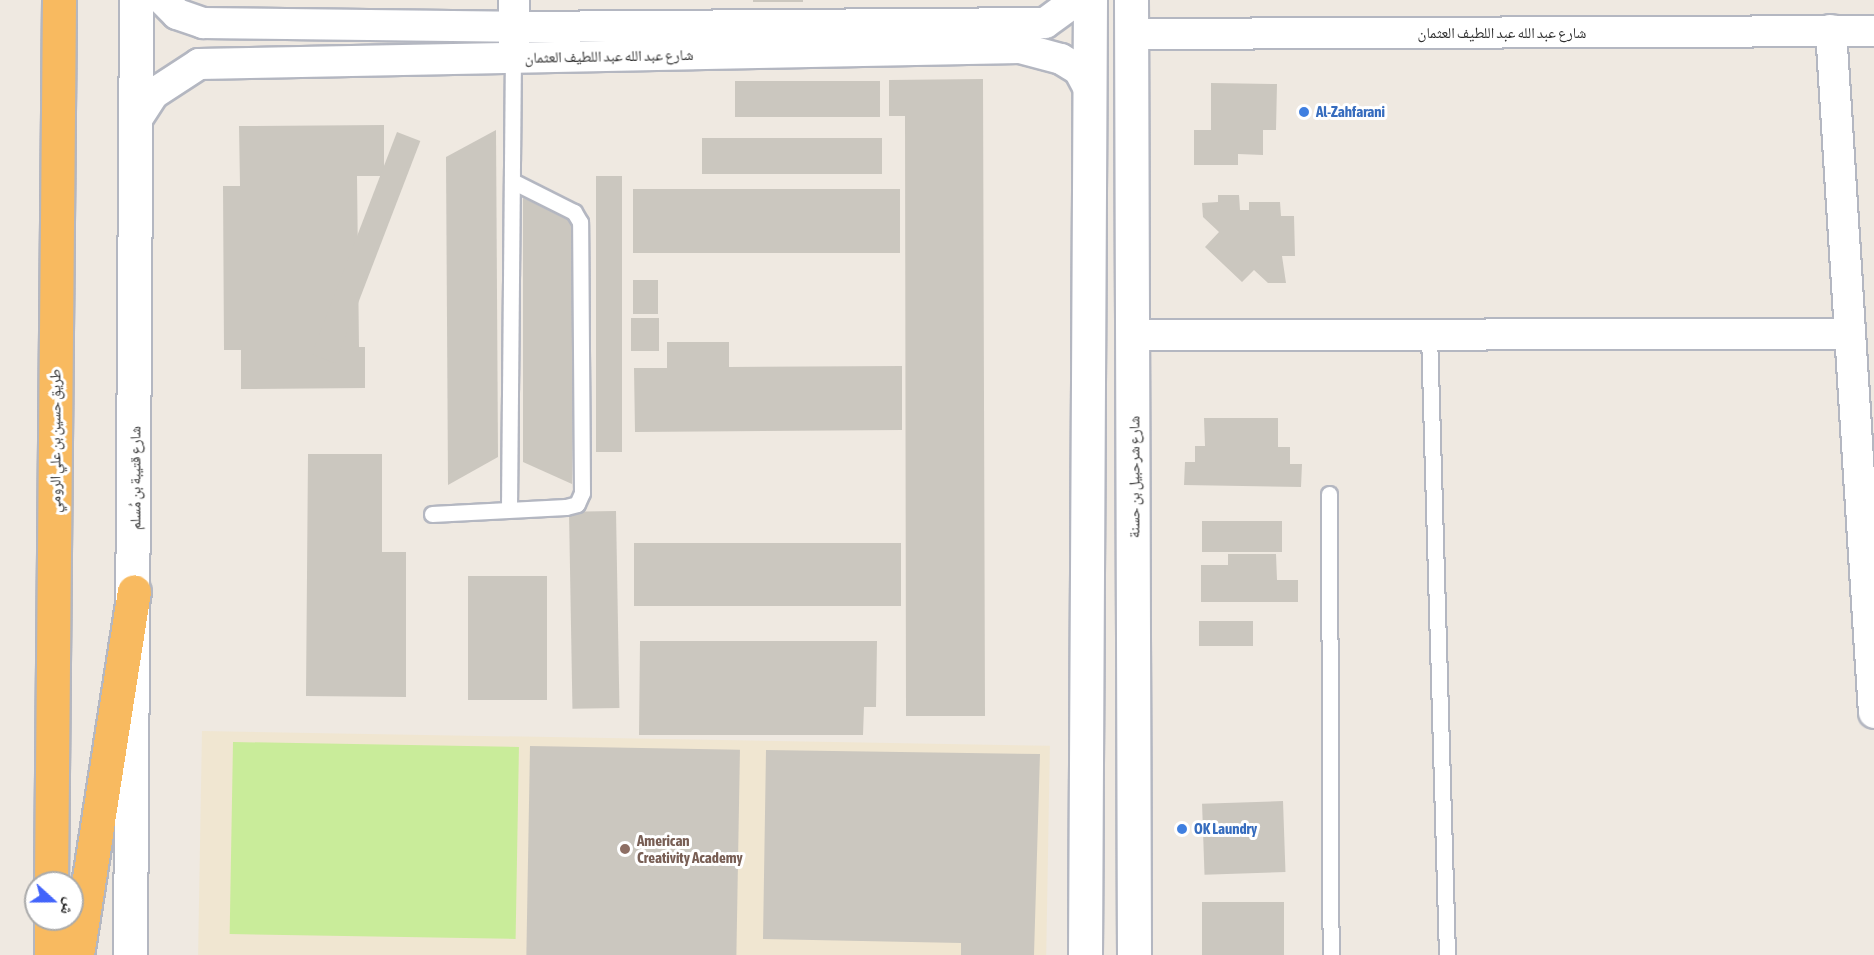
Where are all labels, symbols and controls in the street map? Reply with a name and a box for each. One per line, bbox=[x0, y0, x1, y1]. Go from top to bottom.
street label: شارع عبد الله عبد اللطيف العثمان bbox=[1418, 24, 1586, 42]
street label: شارع عبد الله عبد اللطيف العثمان bbox=[524, 46, 694, 66]
place label: Al-Zahfarani bbox=[1316, 103, 1385, 121]
marker: Al-Zahfarani bbox=[1297, 105, 1311, 119]
street label: طريق حسين بن علي الرومي bbox=[46, 369, 64, 513]
street label: شارع شرحبيل بن حسنة bbox=[1125, 416, 1143, 538]
street label: شارع قتيبة بن مُسلم bbox=[126, 426, 144, 530]
place label: OK Laundry bbox=[1194, 820, 1257, 838]
marker: OK Laundry bbox=[1175, 822, 1189, 836]
place label: American Creativity Academy bbox=[637, 831, 743, 866]
marker: American Creativity Academy bbox=[618, 842, 632, 856]
north arrow bbox=[24, 871, 84, 931]
text: ش bbox=[57, 896, 80, 918]

